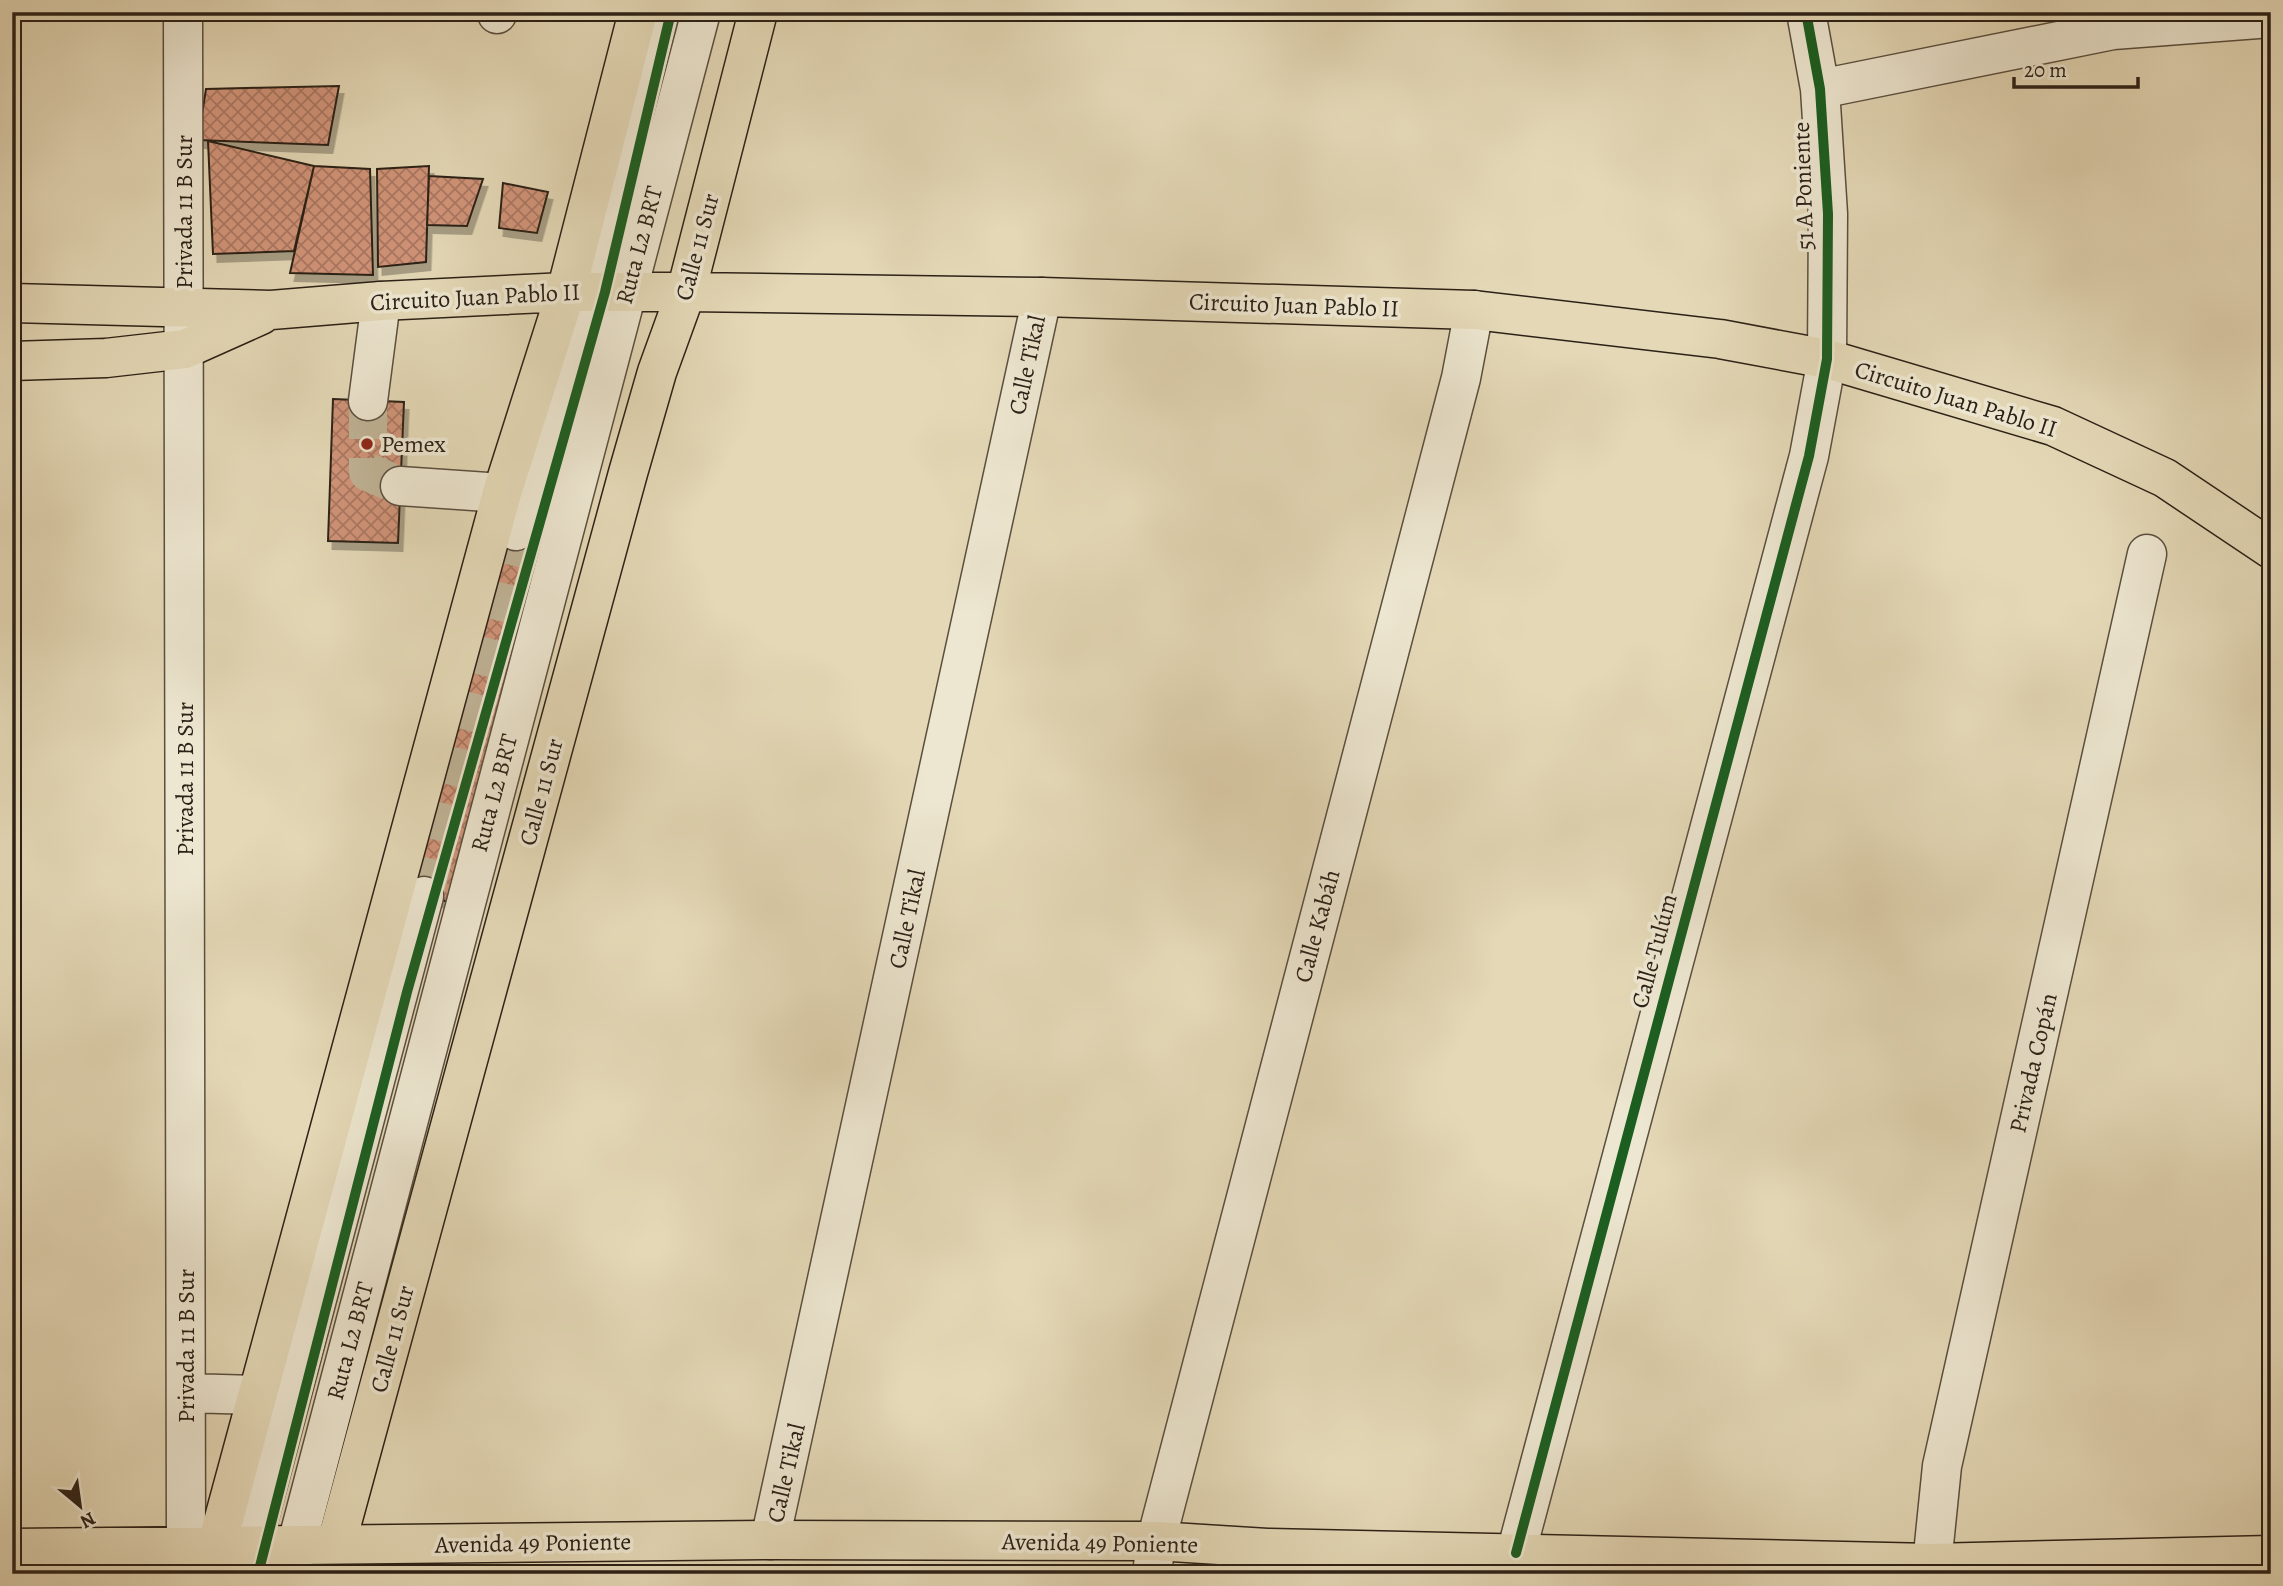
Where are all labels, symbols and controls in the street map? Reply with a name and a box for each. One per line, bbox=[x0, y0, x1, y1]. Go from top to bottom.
scale bar bbox=[2014, 46, 2138, 90]
text: 20 m bbox=[2024, 56, 2067, 84]
street label: 51 A Poniente bbox=[1785, 121, 1821, 251]
street label: Privada 11 B Sur bbox=[168, 135, 200, 289]
street label: Ruta L2 BRT bbox=[608, 182, 670, 308]
street label: Calle 11 Sur bbox=[667, 190, 727, 304]
street label: Circuito Juan Pablo II bbox=[369, 276, 581, 318]
street label: Circuito Juan Pablo II bbox=[1188, 285, 1400, 325]
street label: Calle Tikal bbox=[1001, 312, 1053, 418]
street label: Circuito Juan Pablo II bbox=[1851, 353, 2061, 445]
place label: Pemex bbox=[381, 428, 446, 460]
marker: Pemex bbox=[359, 436, 375, 452]
street label: Privada 11 B Sur bbox=[169, 702, 201, 856]
street label: Ruta L2 BRT bbox=[463, 730, 525, 856]
street label: Calle 11 Sur bbox=[511, 735, 571, 849]
street label: Calle Tikal bbox=[881, 866, 933, 972]
street label: Calle Kabáh bbox=[1287, 866, 1347, 986]
street label: Calle Tulúm bbox=[1623, 890, 1685, 1012]
street label: Privada Copán bbox=[2001, 990, 2065, 1136]
street label: Privada 11 B Sur bbox=[170, 1269, 202, 1423]
street label: Ruta L2 BRT bbox=[319, 1278, 381, 1404]
street label: Calle 11 Sur bbox=[362, 1282, 422, 1396]
street label: Calle Tikal bbox=[759, 1420, 813, 1526]
north arrow bbox=[46, 1470, 116, 1540]
text: N bbox=[75, 1505, 100, 1535]
street label: Avenida 49 Poniente bbox=[434, 1525, 631, 1561]
street label: Avenida 49 Poniente bbox=[1001, 1525, 1198, 1561]

